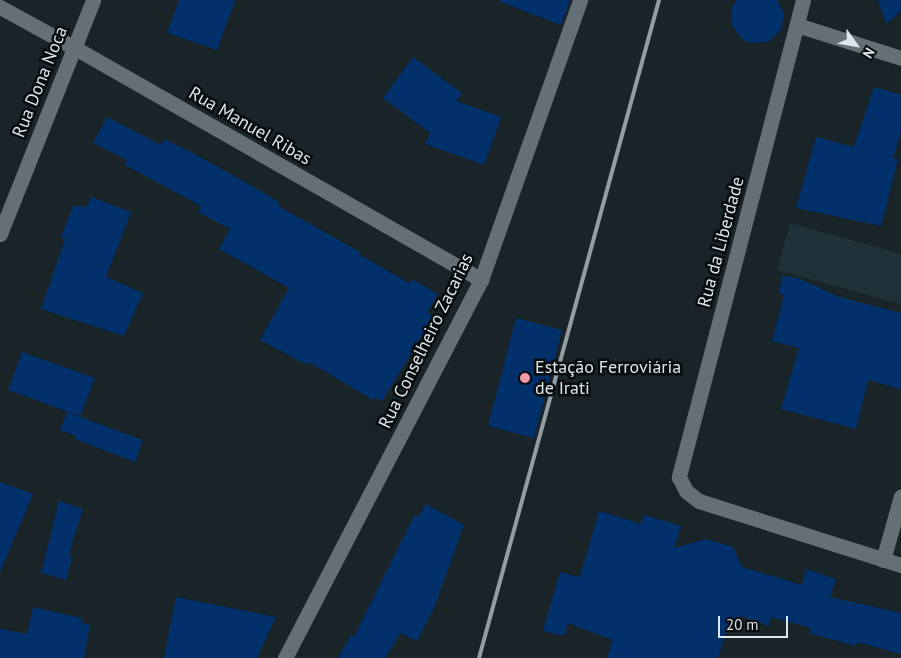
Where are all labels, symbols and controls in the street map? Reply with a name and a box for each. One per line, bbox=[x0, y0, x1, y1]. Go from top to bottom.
north arrow bbox=[831, 20, 881, 70]
street label: Rua Dona Noca bbox=[8, 23, 72, 141]
text: N bbox=[859, 44, 879, 62]
street label: Rua Manuel Ribas bbox=[185, 82, 315, 170]
street label: Rua da Liberdade bbox=[693, 175, 749, 309]
street label: Rua Conselheiro Zacarias bbox=[374, 250, 478, 432]
place label: Estação Ferroviária de Irati bbox=[535, 357, 681, 399]
marker: Estação Ferroviária de Irati bbox=[519, 372, 531, 384]
scale bar bbox=[721, 606, 791, 638]
text: 20 m bbox=[726, 615, 759, 634]

